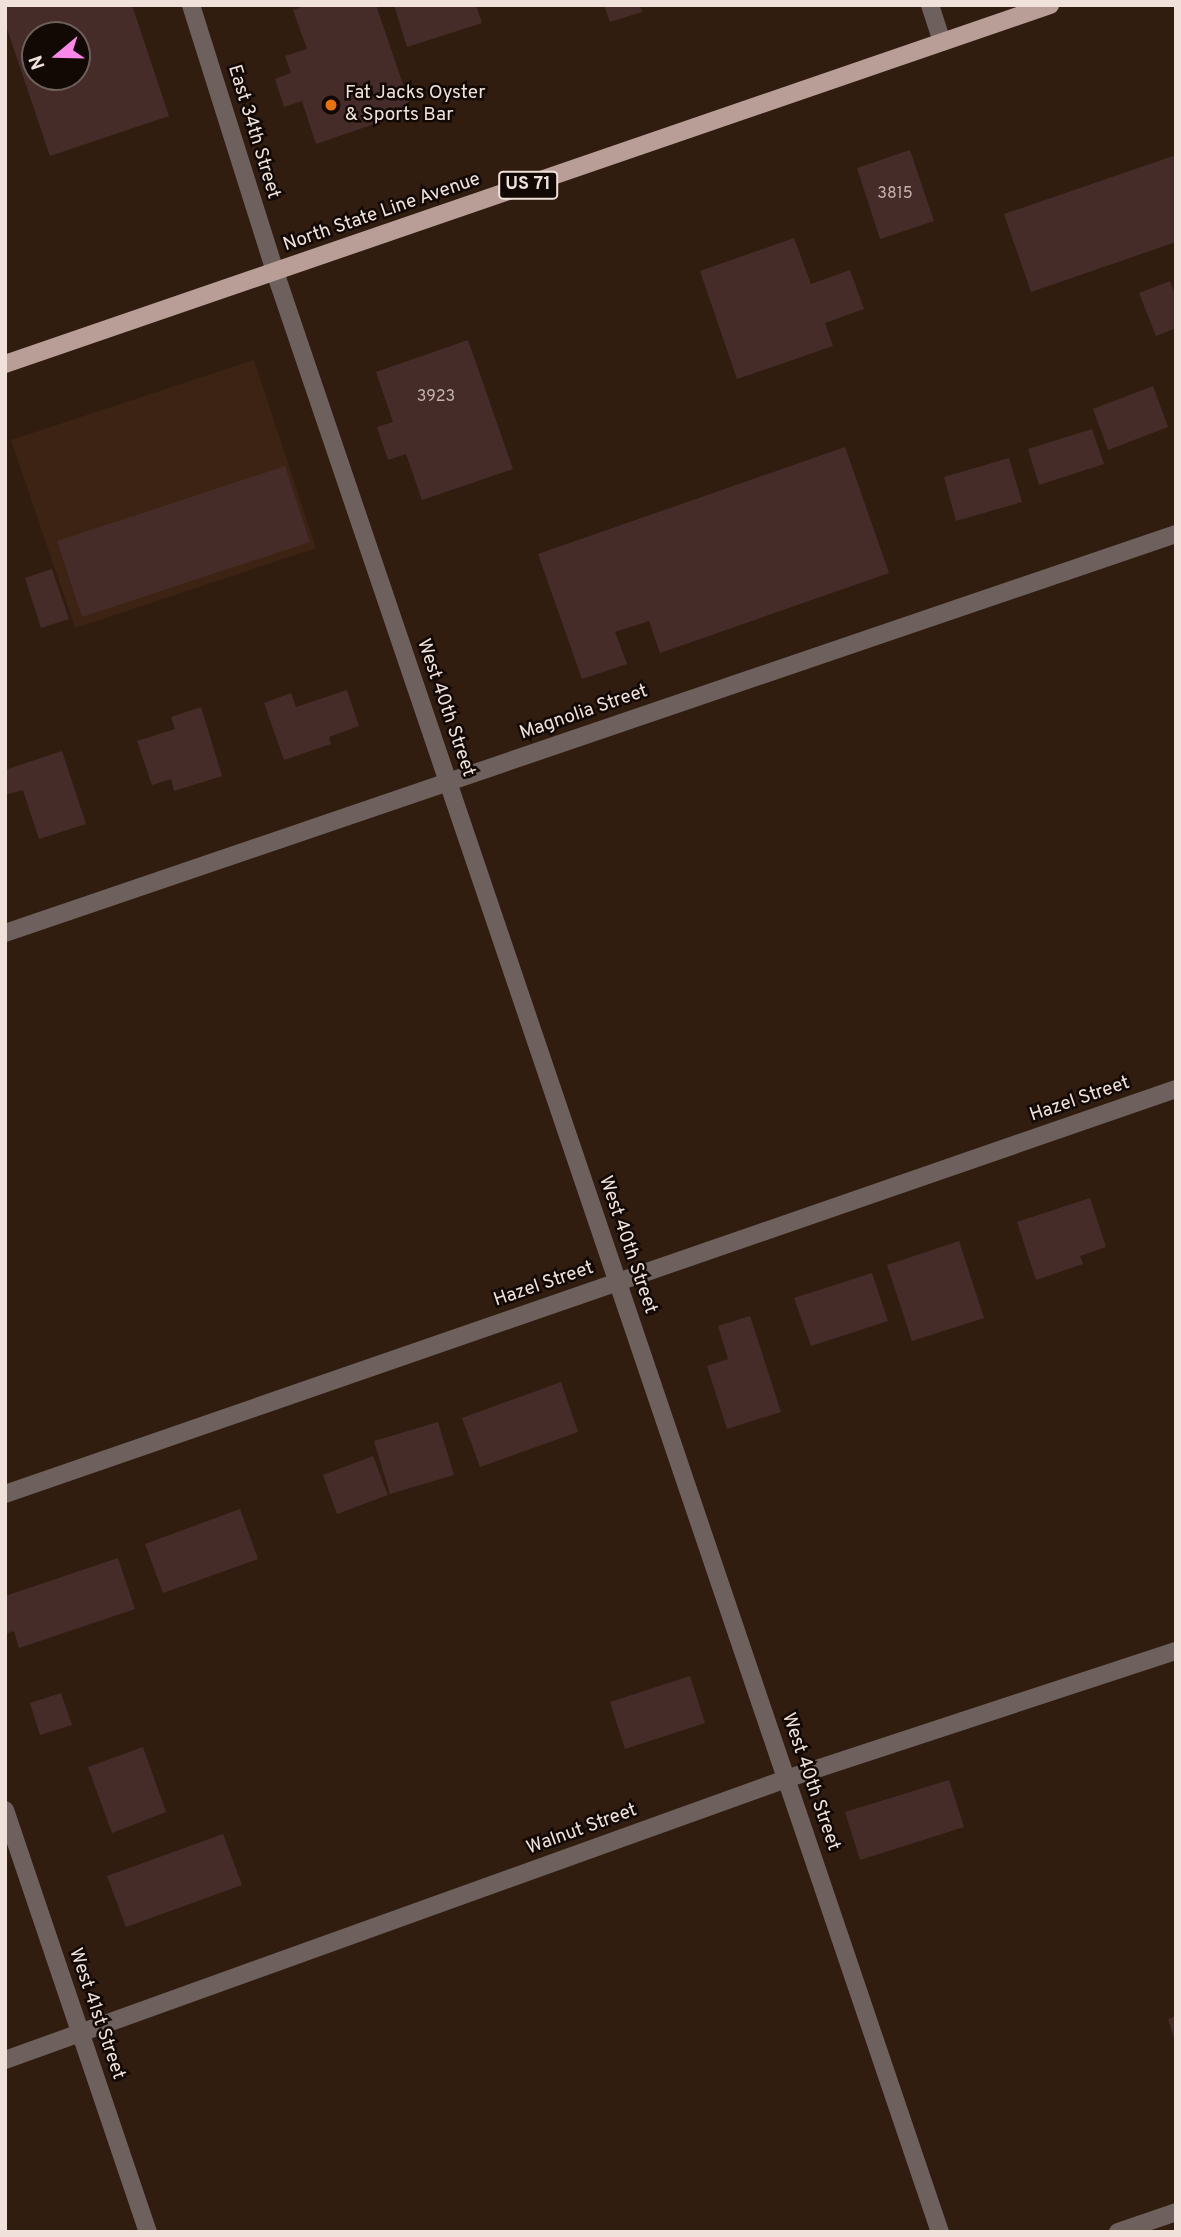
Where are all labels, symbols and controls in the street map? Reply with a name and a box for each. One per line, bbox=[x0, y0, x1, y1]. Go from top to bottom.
north arrow bbox=[21, 21, 91, 91]
text: N bbox=[24, 52, 52, 73]
street label: East 34th Street bbox=[222, 62, 284, 202]
place label: Fat Jacks Oyster & Sports Bar bbox=[345, 83, 486, 127]
marker: Fat Jacks Oyster & Sports Bar bbox=[323, 97, 339, 113]
street label: North State Line Avenue bbox=[280, 168, 484, 258]
road number: US 71 bbox=[496, 170, 560, 200]
house number: 3815 bbox=[877, 184, 913, 204]
house number: 3923 bbox=[417, 387, 455, 407]
street label: West 40th Street bbox=[411, 636, 479, 780]
street label: Magnolia Street bbox=[517, 680, 651, 746]
street label: Hazel Street bbox=[1027, 1072, 1133, 1128]
street label: West 40th Street bbox=[593, 1173, 661, 1317]
street label: Hazel Street bbox=[491, 1257, 597, 1313]
street label: West 40th Street bbox=[776, 1710, 844, 1854]
street label: Walnut Street bbox=[524, 1799, 640, 1861]
street label: West 41st Street bbox=[63, 1945, 129, 2083]

